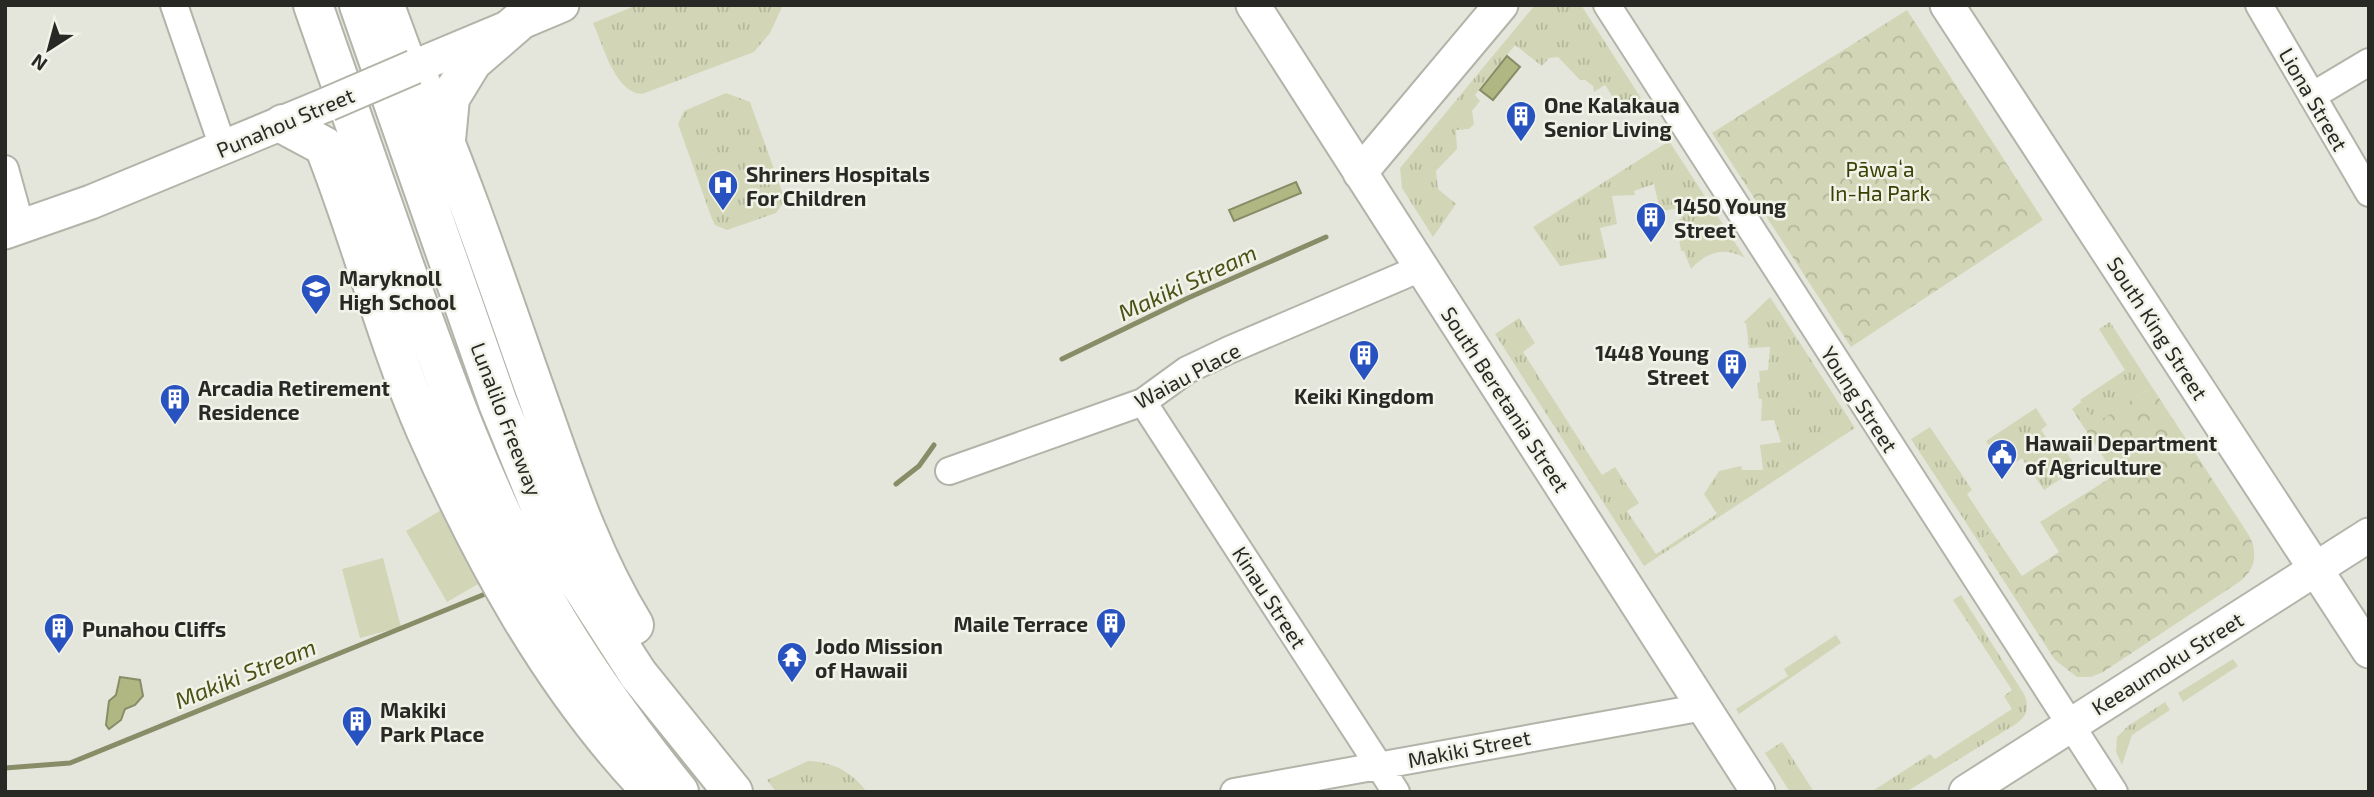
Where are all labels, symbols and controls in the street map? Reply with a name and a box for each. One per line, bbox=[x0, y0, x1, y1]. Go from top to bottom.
north arrow bbox=[14, 14, 84, 84]
street label: Liona Street bbox=[2274, 43, 2354, 155]
text: N bbox=[26, 50, 51, 76]
street label: Punahou Street bbox=[212, 82, 358, 162]
place label: One Kalakaua Senior Living bbox=[1544, 92, 1680, 141]
building icon: One Kalakaua Senior Living bbox=[1504, 99, 1538, 143]
park label: Pāwaʻa In-Ha Park bbox=[1830, 156, 1930, 205]
place label: Shriners Hospitals For Children bbox=[746, 161, 930, 210]
hospital icon: Shriners Hospitals For Children bbox=[706, 168, 740, 212]
place label: 1450 Young Street bbox=[1674, 193, 1786, 242]
building icon: 1450 Young Street bbox=[1634, 200, 1668, 244]
water label: Makiki Stream bbox=[1113, 238, 1261, 326]
street label: South King Street bbox=[2103, 252, 2213, 404]
place label: Maryknoll High School bbox=[339, 265, 456, 314]
school or university icon: Maryknoll High School bbox=[299, 272, 333, 316]
street label: South Beretania Street bbox=[1437, 302, 1575, 496]
street label: Waiau Place bbox=[1130, 337, 1244, 413]
building icon: Keiki Kingdom bbox=[1347, 338, 1381, 382]
street label: Lunalilo Freeway bbox=[466, 339, 548, 499]
place label: 1448 Young Street bbox=[1595, 340, 1709, 389]
street label: Young Street bbox=[1816, 341, 1904, 457]
building icon: 1448 Young Street bbox=[1715, 347, 1749, 391]
place label: Arcadia Retirement Residence bbox=[198, 375, 390, 424]
building icon: Arcadia Retirement Residence bbox=[158, 382, 192, 426]
place label: Keiki Kingdom bbox=[1294, 383, 1434, 408]
place label: Hawaii Department of Agriculture bbox=[2025, 430, 2218, 479]
public building icon: Hawaii Department of Agriculture bbox=[1985, 437, 2019, 481]
street label: Kinau Street bbox=[1228, 541, 1312, 653]
building icon: Maile Terrace bbox=[1094, 606, 1128, 650]
street label: Keeaumoku Street bbox=[2087, 606, 2247, 720]
building icon: Punahou Cliffs bbox=[42, 611, 76, 655]
place label: Maile Terrace bbox=[954, 611, 1088, 636]
place label: Punahou Cliffs bbox=[82, 616, 226, 641]
water label: Makiki Stream bbox=[170, 632, 320, 714]
place label: Jodo Mission of Hawaii bbox=[815, 633, 943, 682]
temple icon: Jodo Mission of Hawaii bbox=[775, 640, 809, 684]
place label: Makiki Park Place bbox=[380, 697, 484, 746]
building icon: Makiki Park Place bbox=[340, 704, 374, 748]
street label: Makiki Street bbox=[1405, 724, 1533, 772]

